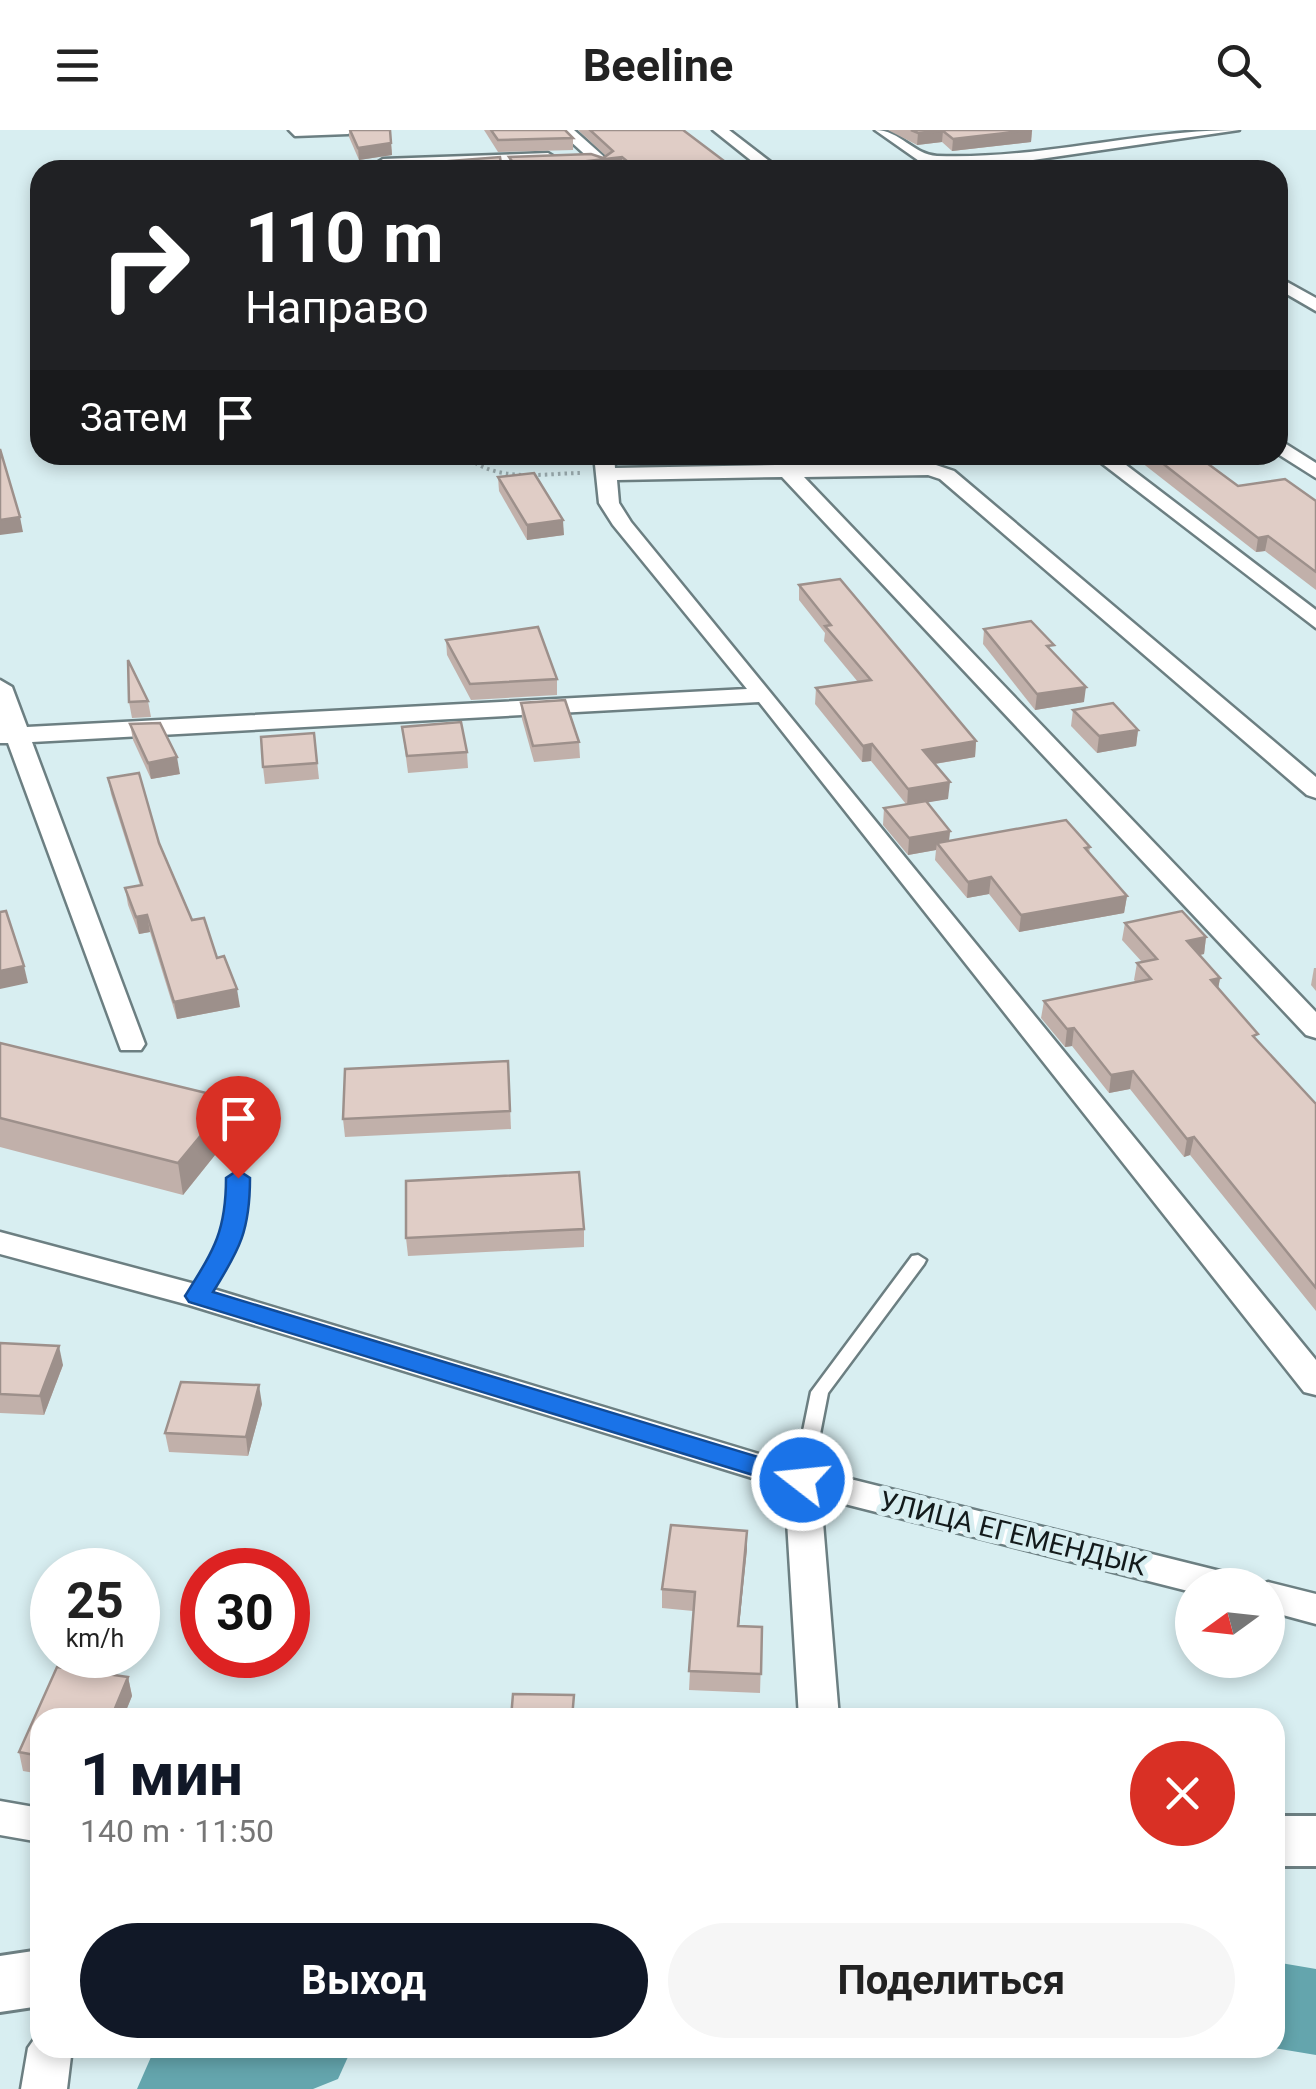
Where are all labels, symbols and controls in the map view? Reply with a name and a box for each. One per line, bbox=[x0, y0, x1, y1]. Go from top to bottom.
icon: menu bbox=[50, 38, 105, 93]
icon: search bbox=[1211, 38, 1266, 93]
text: Beeline bbox=[583, 39, 733, 92]
text: 110 m bbox=[245, 197, 444, 279]
icon: right bbox=[80, 200, 210, 330]
text: Направо bbox=[245, 281, 429, 334]
icon: arrive bbox=[208, 390, 263, 445]
text: Затем bbox=[80, 396, 188, 440]
pin bbox=[196, 1076, 281, 1179]
icon: arrive bbox=[211, 1091, 266, 1146]
position arrow bbox=[750, 1428, 854, 1532]
street label: УЛИЦА ЕГЕМЕНДЫК bbox=[876, 1484, 1150, 1583]
speed limit sign: 30 bbox=[180, 1548, 310, 1678]
north arrow bbox=[1175, 1568, 1285, 1678]
map controls bbox=[1175, 1568, 1285, 1678]
text: 25 bbox=[66, 1572, 124, 1630]
text: km/h bbox=[66, 1624, 124, 1653]
text: 1 мин bbox=[80, 1739, 243, 1810]
button: close bbox=[1130, 1741, 1235, 1846]
text: 140 m · 11:50 bbox=[80, 1812, 274, 1850]
button: Выход bbox=[80, 1923, 648, 2038]
button: Поделиться bbox=[668, 1923, 1235, 2038]

